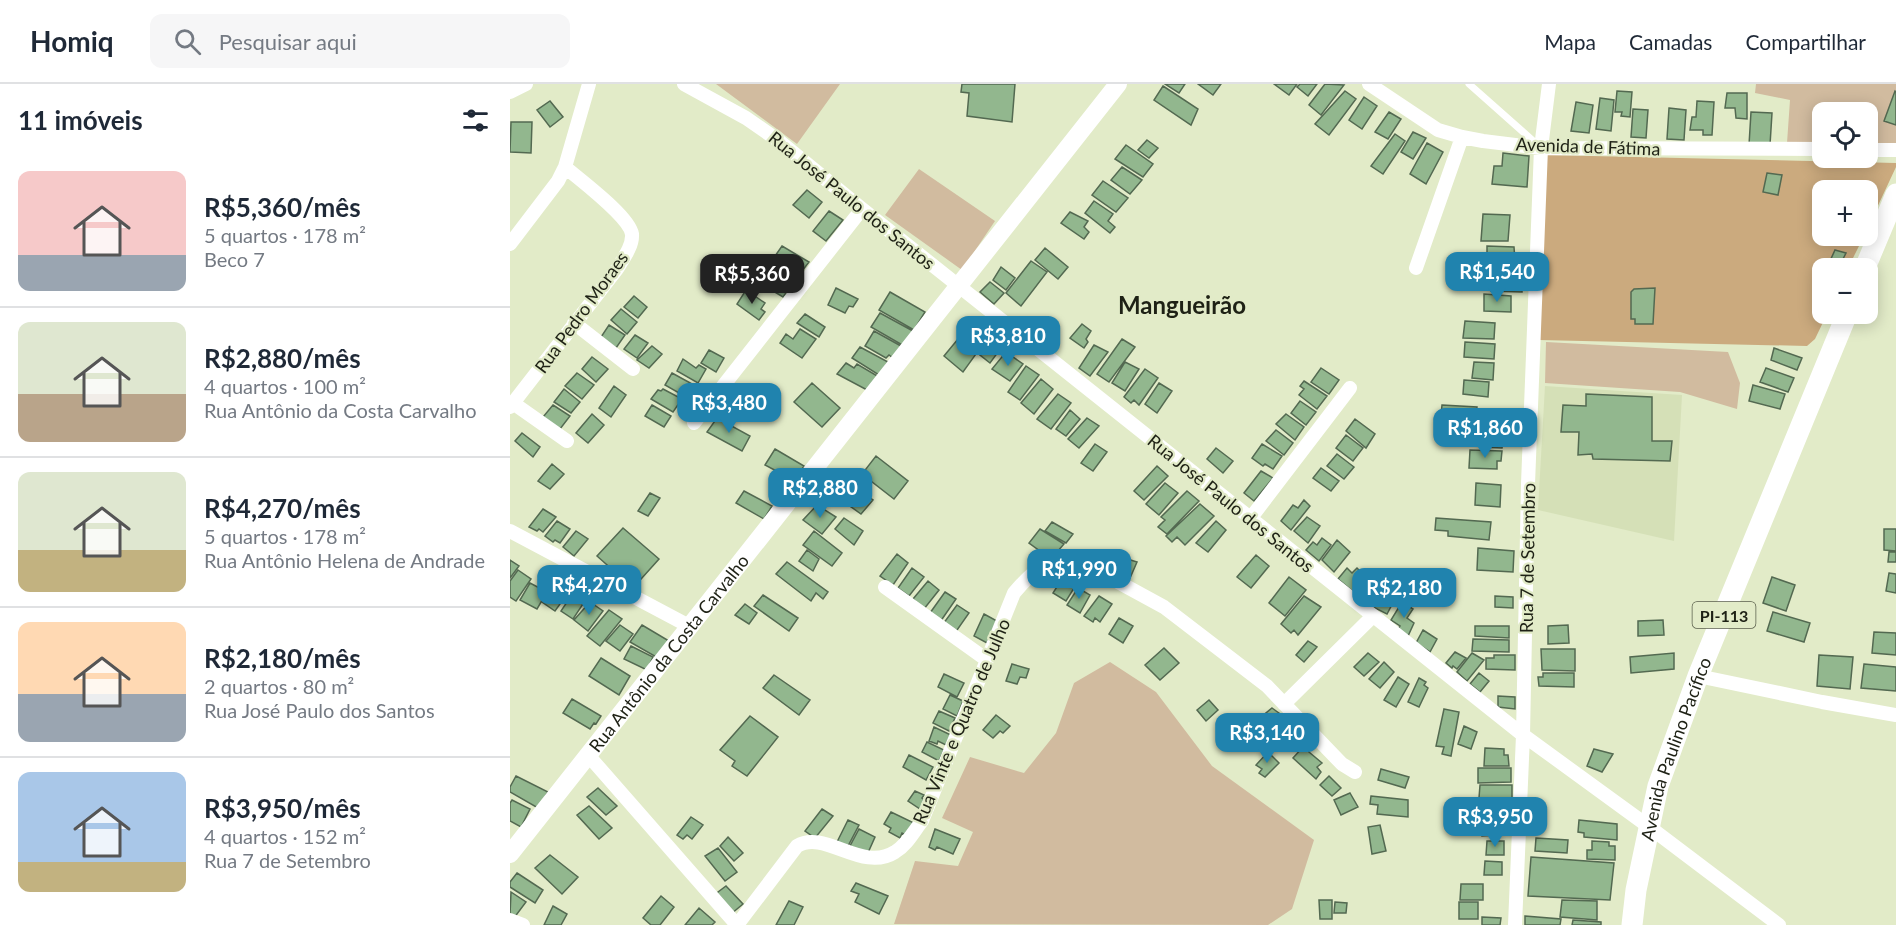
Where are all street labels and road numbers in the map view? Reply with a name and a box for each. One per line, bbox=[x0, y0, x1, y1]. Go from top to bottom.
street label: Rua José Paulo dos Santos bbox=[764, 126, 940, 274]
street label: Avenida de Fátima bbox=[1515, 132, 1661, 160]
street label: Rua Pedro Moraes bbox=[530, 247, 633, 377]
street label: Rua José Paulo dos Santos bbox=[1143, 429, 1319, 577]
street label: Rua 7 de Setembro bbox=[1515, 483, 1539, 633]
street label: Rua Antônio da Costa Carvalho bbox=[584, 550, 753, 756]
road number: PI-113 bbox=[1692, 602, 1756, 628]
street label: Rua Vinte e Quatro de Julho bbox=[908, 615, 1014, 827]
street label: Avenida Paulino Pacífico bbox=[1636, 654, 1716, 843]

